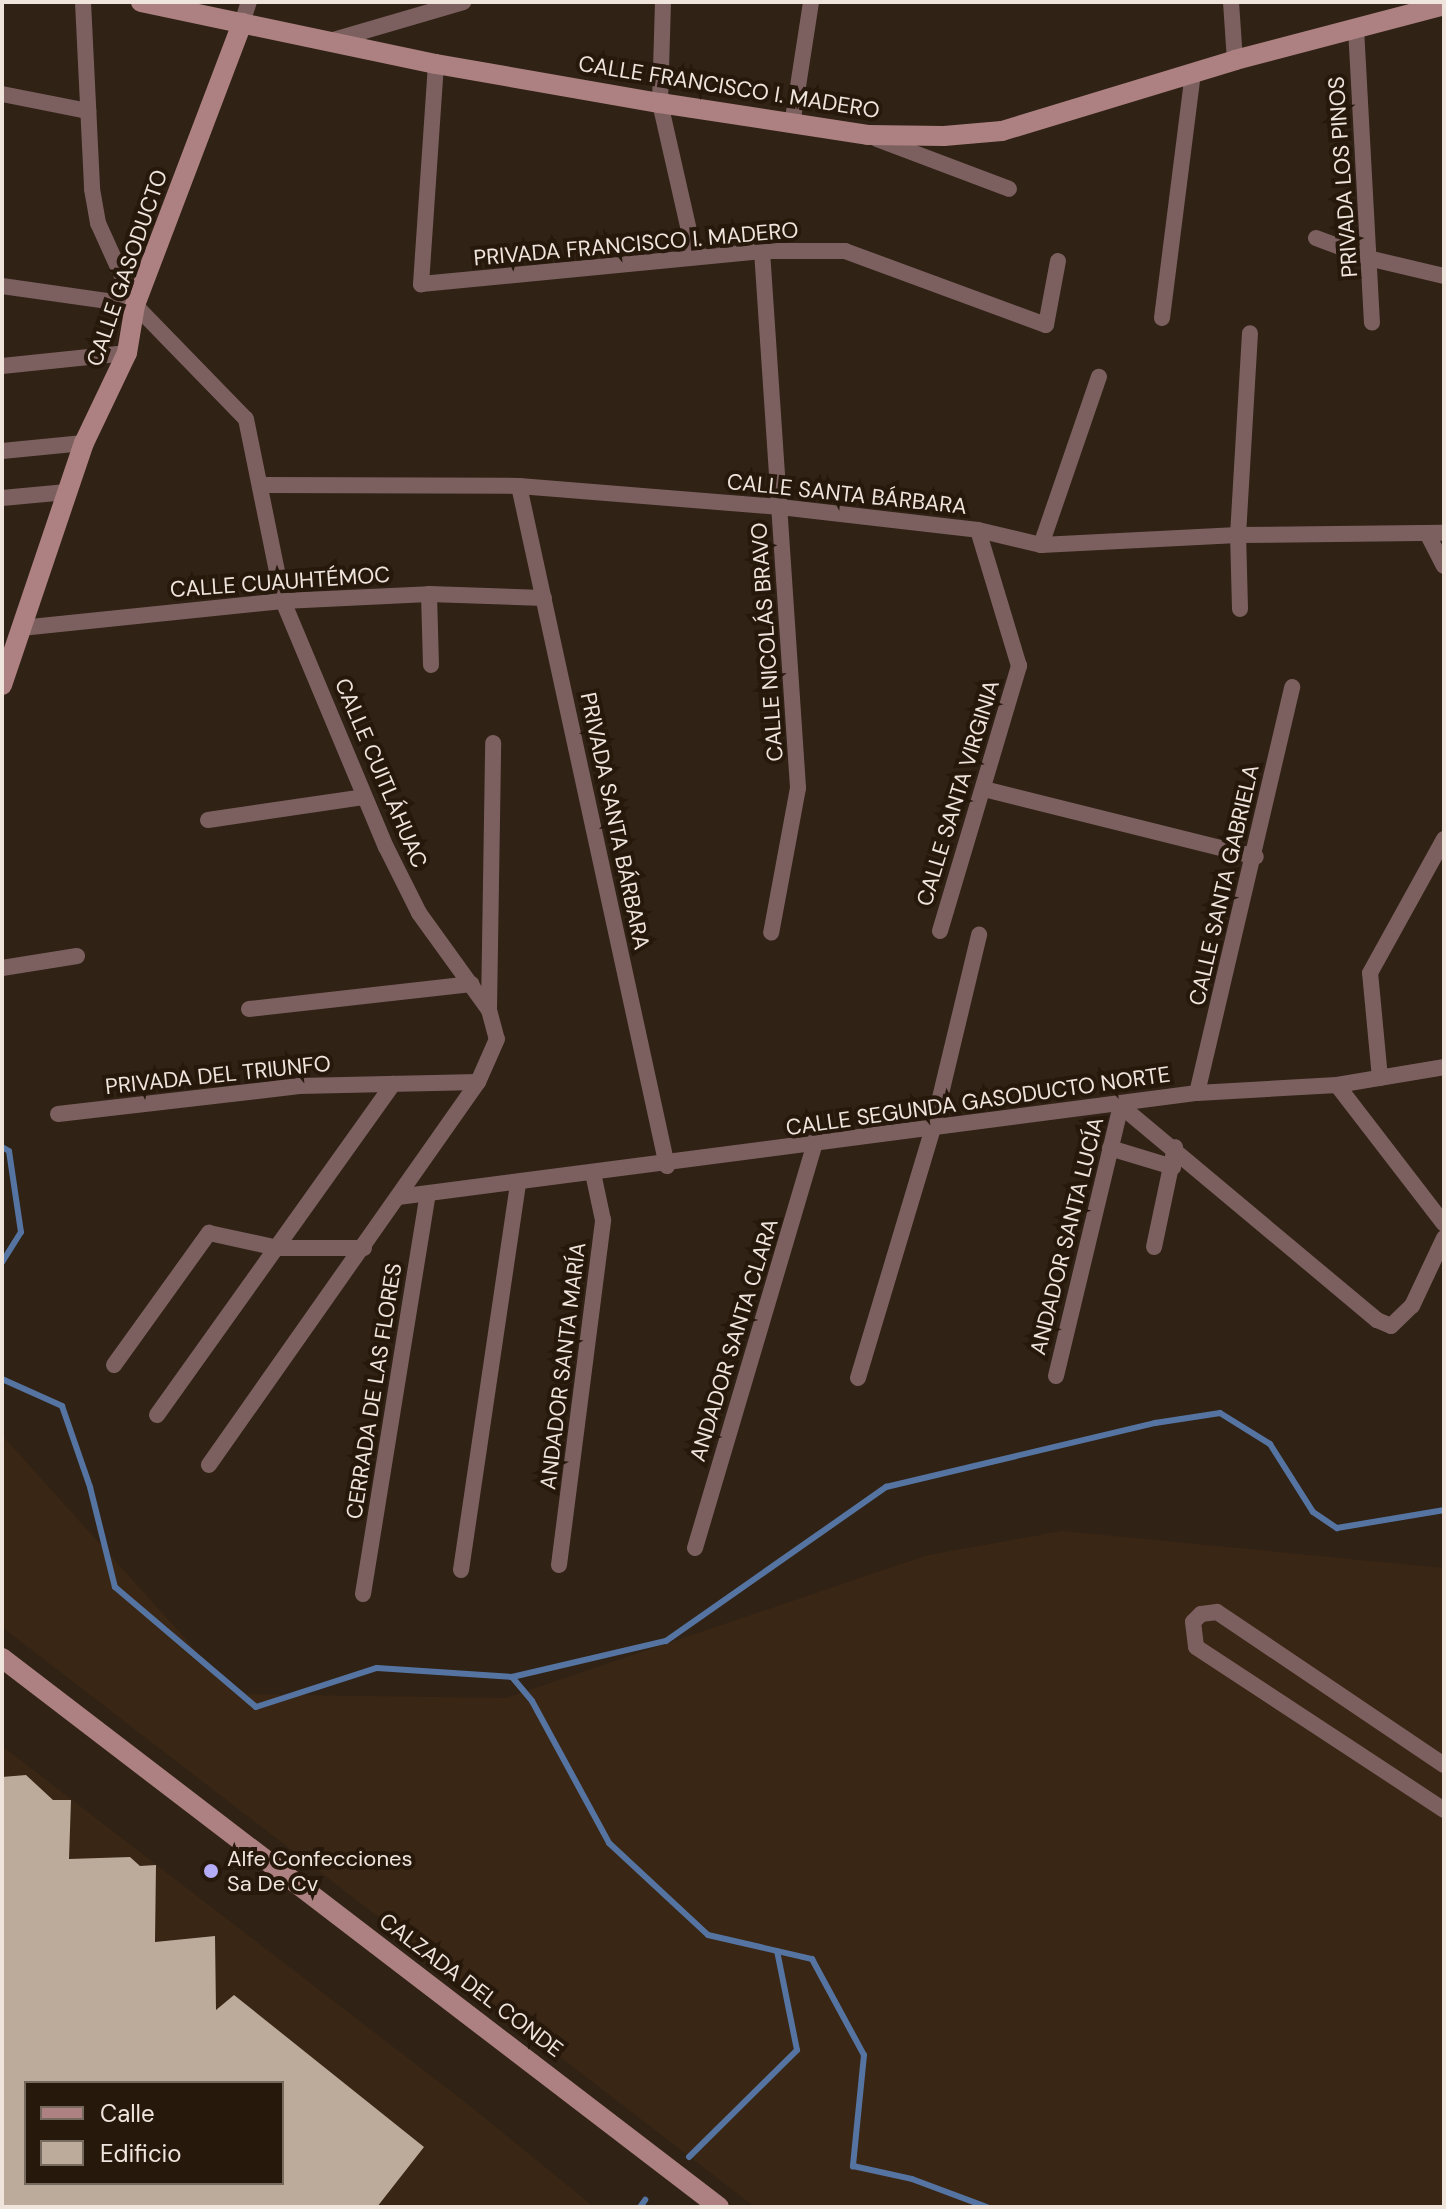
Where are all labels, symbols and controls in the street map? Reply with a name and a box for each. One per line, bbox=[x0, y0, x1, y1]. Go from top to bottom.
street label: CALLE FRANCISCO I. MADERO bbox=[577, 50, 881, 124]
street label: PRIVADA LOS PINOS bbox=[1323, 76, 1363, 278]
street label: CALLE GASODUCTO bbox=[81, 166, 173, 370]
street label: PRIVADA FRANCISCO I. MADERO bbox=[473, 217, 799, 271]
street label: CALLE SANTA BÁRBARA bbox=[726, 468, 968, 520]
street label: CALLE NICOLÁS BRAVO bbox=[745, 522, 789, 762]
street label: CALLE CUAUHTÉMOC bbox=[169, 561, 391, 603]
street label: CALLE CUITLÁHUAC bbox=[329, 674, 433, 872]
street label: CALLE SANTA VIRGINIA bbox=[911, 677, 1005, 909]
street label: PRIVADA SANTA BÁRBARA bbox=[575, 690, 655, 952]
street label: CALLE SANTA GABRIELA bbox=[1183, 762, 1265, 1008]
street label: PRIVADA DEL TRIUNFO bbox=[104, 1050, 332, 1100]
street label: CALLE SEGUNDA GASODUCTO NORTE bbox=[784, 1061, 1172, 1141]
street label: ANDADOR SANTA LUCÍA bbox=[1025, 1114, 1109, 1358]
street label: ANDADOR SANTA CLARA bbox=[684, 1215, 784, 1465]
street label: ANDADOR SANTA MARÍA bbox=[535, 1241, 591, 1491]
street label: CERRADA DE LAS FLORES bbox=[341, 1261, 407, 1521]
place label: Alfe Confecciones Sa De Cv bbox=[227, 1845, 413, 1896]
marker: Alfe Confecciones Sa De Cv bbox=[202, 1862, 220, 1880]
street label: CALZADA DEL CONDE bbox=[374, 1907, 568, 2063]
legend bbox=[24, 2081, 284, 2185]
text: Calle bbox=[100, 2098, 155, 2129]
text: Edificio bbox=[100, 2138, 182, 2169]

